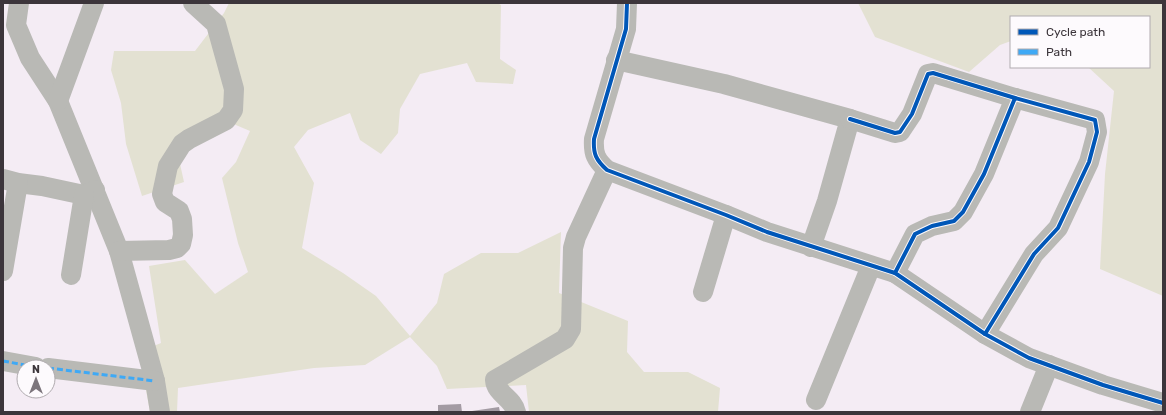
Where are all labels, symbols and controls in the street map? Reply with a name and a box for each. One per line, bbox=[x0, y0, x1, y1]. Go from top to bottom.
legend bbox=[1010, 16, 1150, 68]
text: Cycle path bbox=[1046, 25, 1105, 39]
text: Path bbox=[1046, 45, 1072, 59]
north arrow bbox=[16, 359, 56, 399]
text: N bbox=[32, 363, 40, 376]

